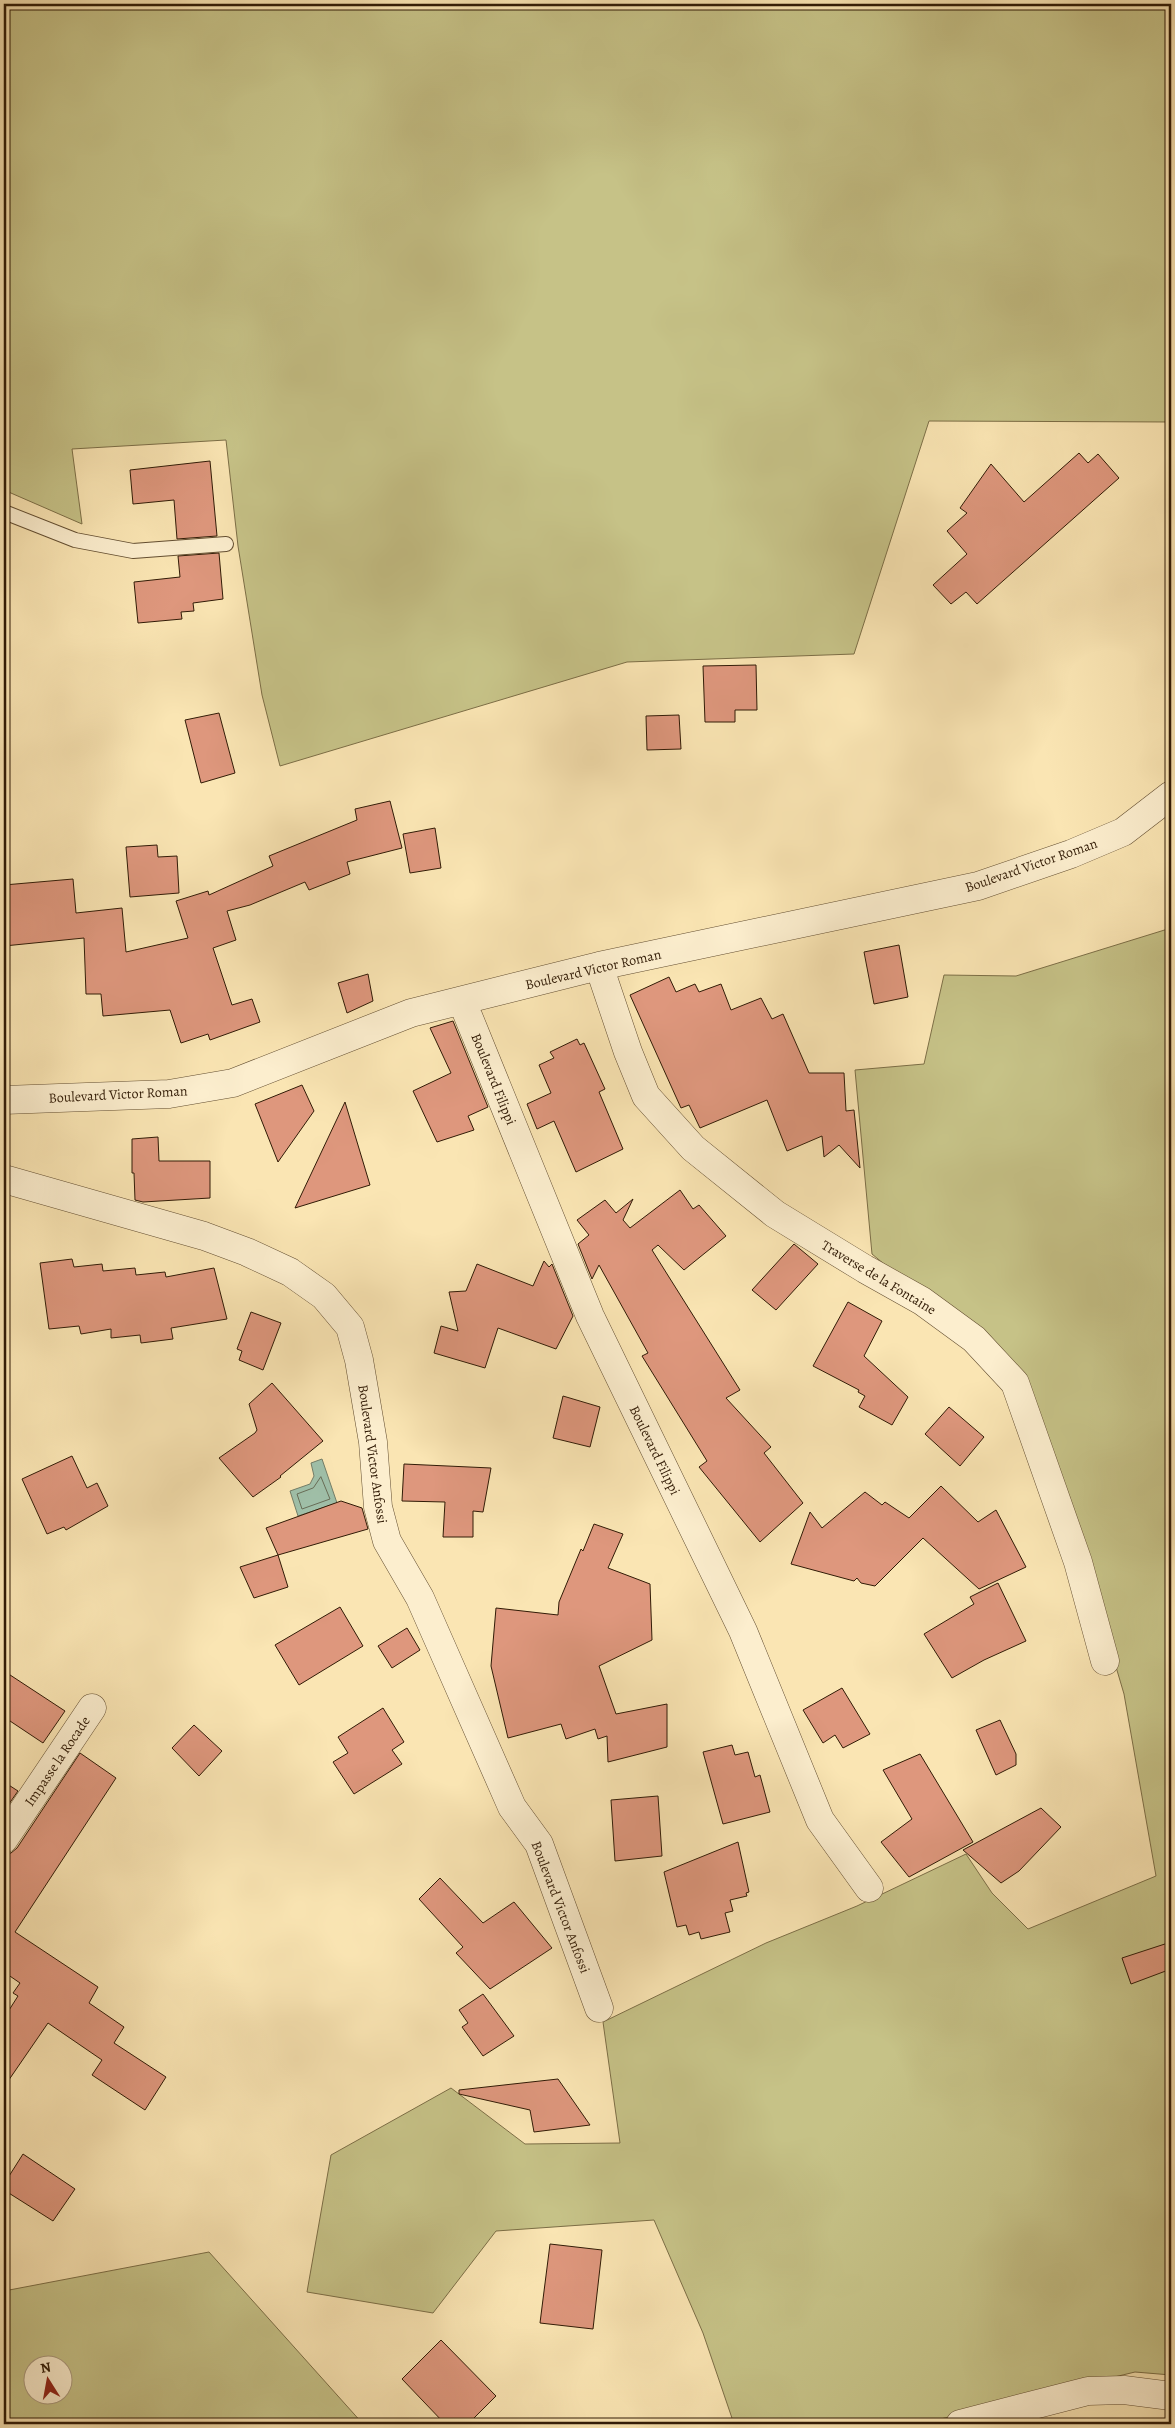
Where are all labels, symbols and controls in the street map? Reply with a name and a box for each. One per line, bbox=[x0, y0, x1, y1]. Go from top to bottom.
street label: Boulevard Victor Roman bbox=[962, 834, 1100, 897]
street label: Boulevard Victor Roman bbox=[523, 945, 663, 994]
street label: Boulevard Filippi bbox=[466, 1030, 521, 1128]
street label: Boulevard Victor Roman bbox=[48, 1081, 188, 1108]
street label: Traverse de la Fontaine bbox=[818, 1236, 940, 1319]
street label: Boulevard Victor Anfossi bbox=[353, 1383, 392, 1525]
street label: Boulevard Filippi bbox=[625, 1402, 684, 1498]
street label: Impasse la Rocade bbox=[20, 1713, 95, 1810]
street label: Boulevard Victor Anfossi bbox=[527, 1838, 595, 1976]
north arrow bbox=[22, 2356, 72, 2406]
text: N bbox=[39, 2357, 52, 2378]

